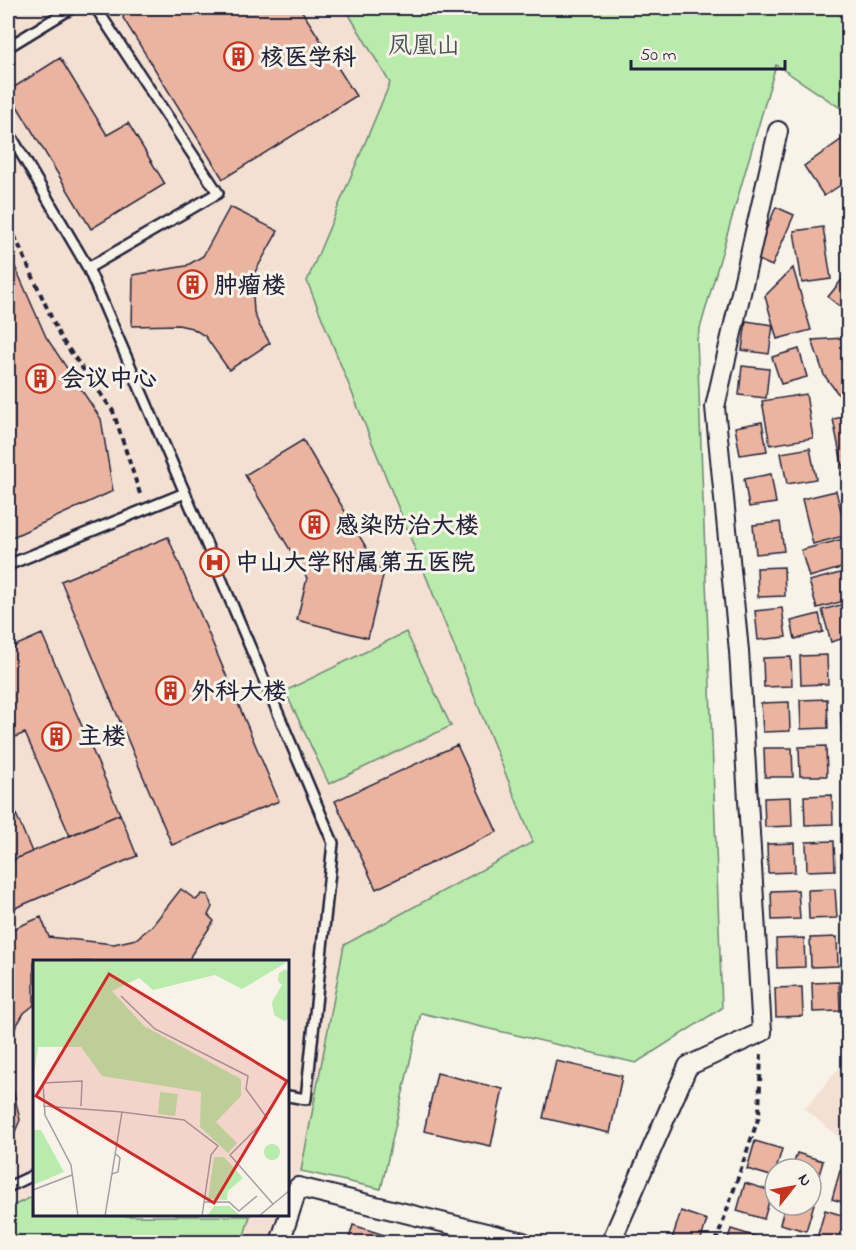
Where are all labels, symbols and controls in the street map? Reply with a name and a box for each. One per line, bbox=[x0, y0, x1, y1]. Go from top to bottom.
park label: 凤凰山 bbox=[388, 30, 460, 65]
scale bar bbox=[631, 33, 786, 71]
building icon: 核医学科 bbox=[223, 41, 255, 73]
place label: 核医学科 bbox=[260, 42, 357, 77]
text: 50 m bbox=[640, 43, 677, 69]
building icon: 肿瘤楼 bbox=[177, 269, 209, 301]
place label: 肿瘤楼 bbox=[214, 270, 286, 305]
building icon: 会议中心 bbox=[24, 362, 56, 394]
place label: 会议中心 bbox=[61, 363, 157, 398]
building icon: 感染防治大楼 bbox=[298, 509, 330, 541]
place label: 感染防治大楼 bbox=[335, 510, 479, 545]
hospital icon: 中山大学附属第五医院 bbox=[198, 546, 230, 578]
place label: 中山大学附属第五医院 bbox=[235, 547, 475, 582]
building icon: 外科大楼 bbox=[154, 675, 186, 707]
place label: 外科大楼 bbox=[191, 676, 287, 711]
building icon: 主楼 bbox=[41, 720, 73, 752]
place label: 主楼 bbox=[78, 721, 126, 756]
inset map bbox=[33, 960, 290, 1217]
north arrow bbox=[763, 1157, 823, 1217]
text: N bbox=[791, 1169, 817, 1191]

